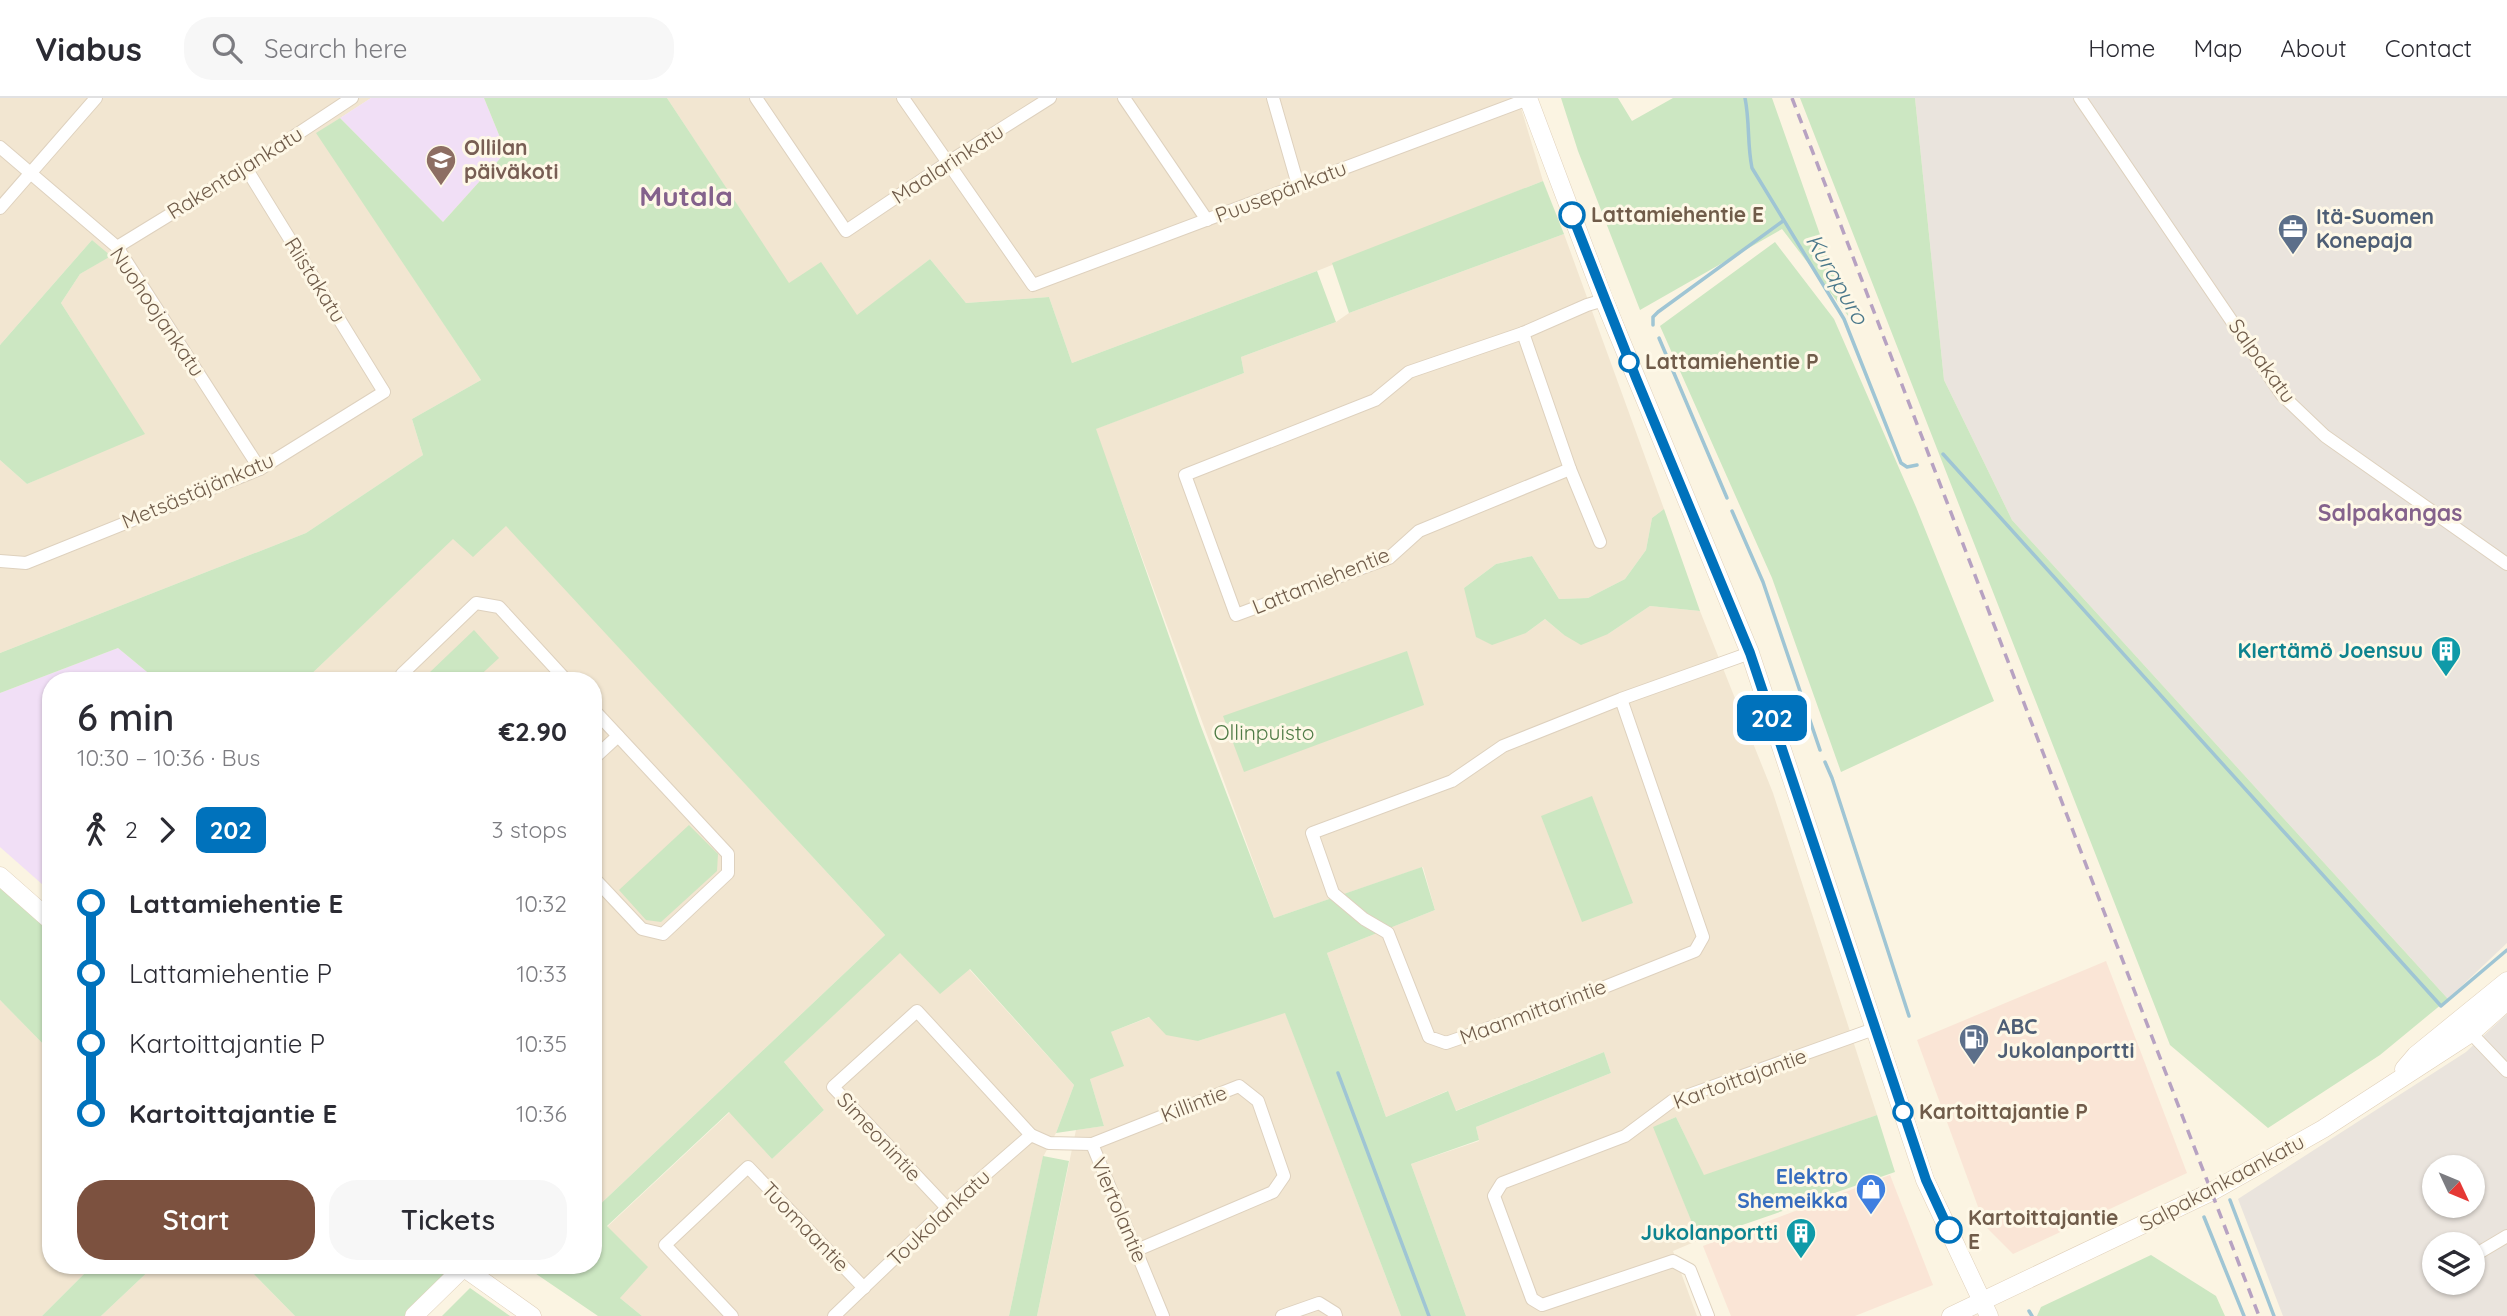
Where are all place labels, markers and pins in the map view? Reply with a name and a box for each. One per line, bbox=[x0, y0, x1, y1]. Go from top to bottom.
place label: Ollilan päiväkoti bbox=[464, 134, 558, 184]
school or university icon: Ollilan päiväkoti bbox=[424, 143, 458, 187]
place label: Lattamiehentie E bbox=[1591, 201, 1764, 227]
marker: Lattamiehentie E bbox=[1559, 202, 1585, 228]
place label: Itä-Suomen Konepaja bbox=[2316, 203, 2434, 253]
office icon: Itä-Suomen Konepaja bbox=[2276, 212, 2310, 256]
place label: Lattamiehentie P bbox=[1645, 348, 1819, 374]
marker: Lattamiehentie P bbox=[1619, 352, 1639, 372]
building icon: KIertämö Joensuu bbox=[2429, 634, 2463, 678]
place label: KIertämö Joensuu bbox=[2237, 637, 2423, 663]
place label: ABC Jukolanportti bbox=[1997, 1013, 2134, 1063]
fuel station icon: ABC Jukolanportti bbox=[1957, 1022, 1991, 1066]
place label: Kartoittajantie P bbox=[1919, 1098, 2088, 1124]
marker: Kartoittajantie P bbox=[1893, 1102, 1913, 1122]
place label: Elektro Shemeikka bbox=[1737, 1163, 1848, 1213]
shop icon: Elektro Shemeikka bbox=[1854, 1172, 1888, 1216]
place label: Kartoittajantie E bbox=[1968, 1204, 2118, 1254]
building icon: Jukolanportti bbox=[1784, 1216, 1818, 1260]
marker: Kartoittajantie E bbox=[1936, 1217, 1962, 1243]
place label: Jukolanportti bbox=[1641, 1219, 1778, 1245]

